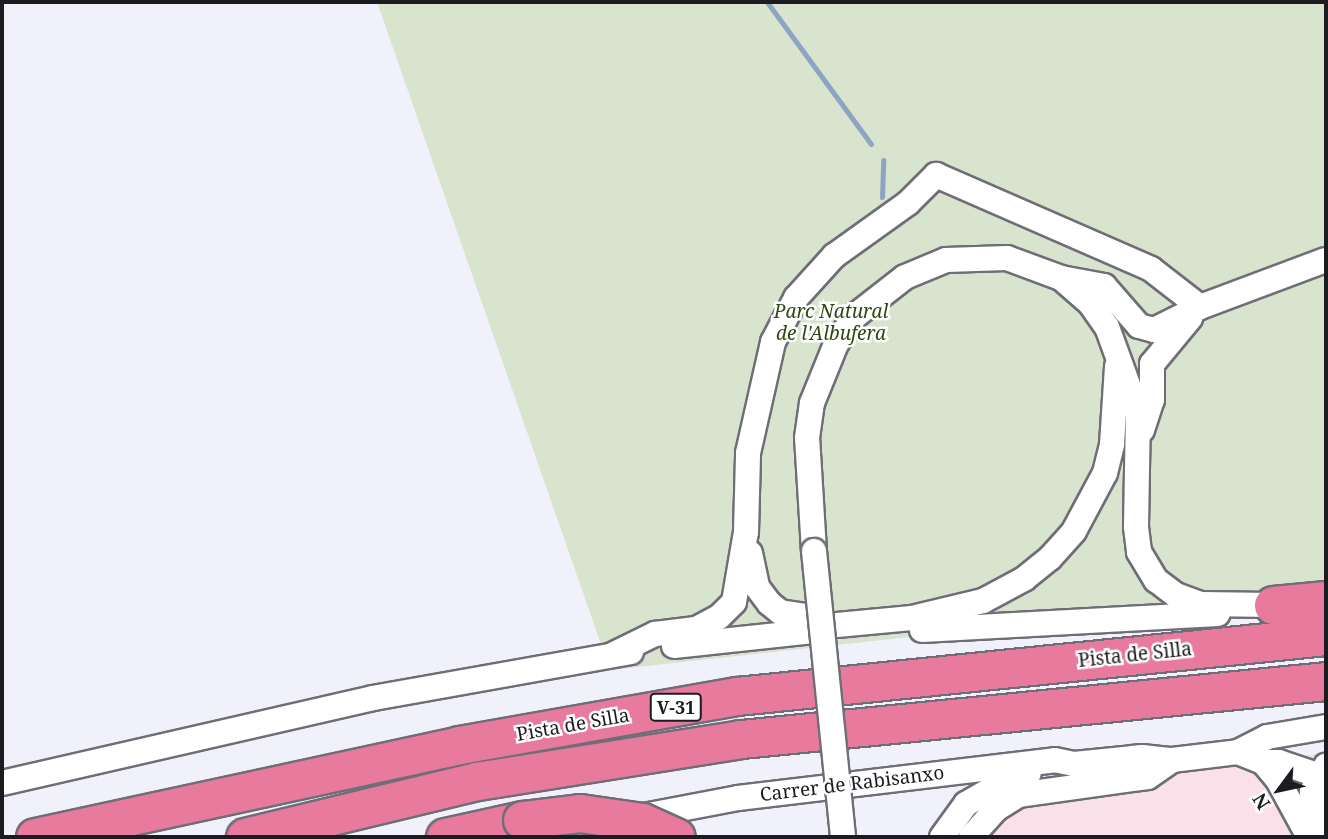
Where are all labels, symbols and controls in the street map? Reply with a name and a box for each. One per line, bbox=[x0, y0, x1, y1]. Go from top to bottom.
park label: Parc Natural de l'Albufera bbox=[774, 301, 888, 345]
street label: Pista de Silla bbox=[1077, 638, 1193, 672]
road number: V-31 bbox=[650, 692, 702, 722]
street label: Pista de Silla bbox=[515, 704, 631, 746]
north arrow bbox=[1244, 755, 1314, 825]
street label: Carrer de Rabisanxo bbox=[759, 761, 945, 807]
text: N bbox=[1246, 788, 1276, 815]

